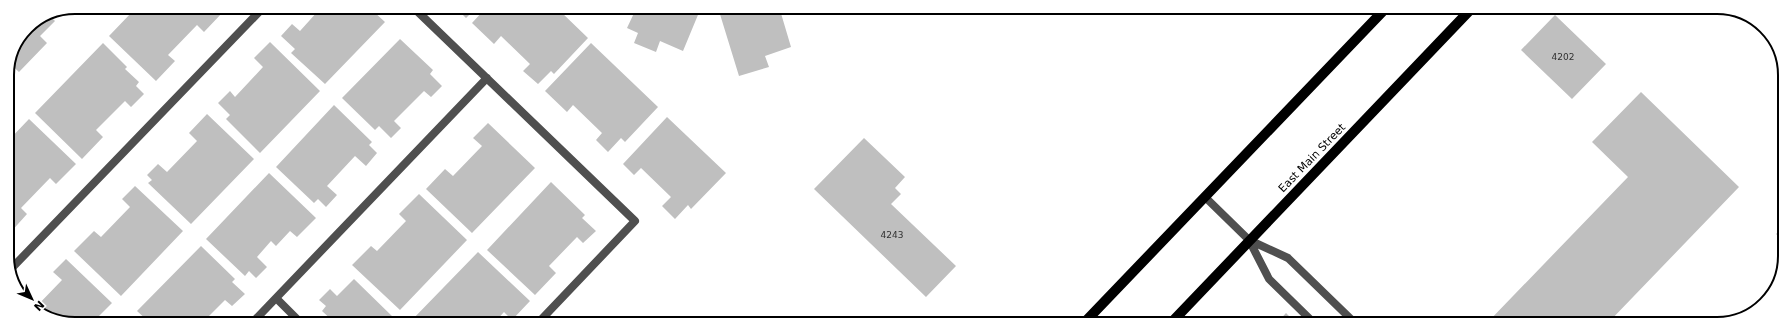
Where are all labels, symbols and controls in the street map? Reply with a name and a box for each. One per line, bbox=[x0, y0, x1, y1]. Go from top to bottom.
house number: 4202 bbox=[1552, 52, 1574, 62]
street label: East Main Street bbox=[1276, 120, 1349, 195]
house number: 4243 bbox=[881, 230, 903, 240]
north arrow bbox=[12, 279, 52, 319]
text: N bbox=[31, 298, 47, 313]

